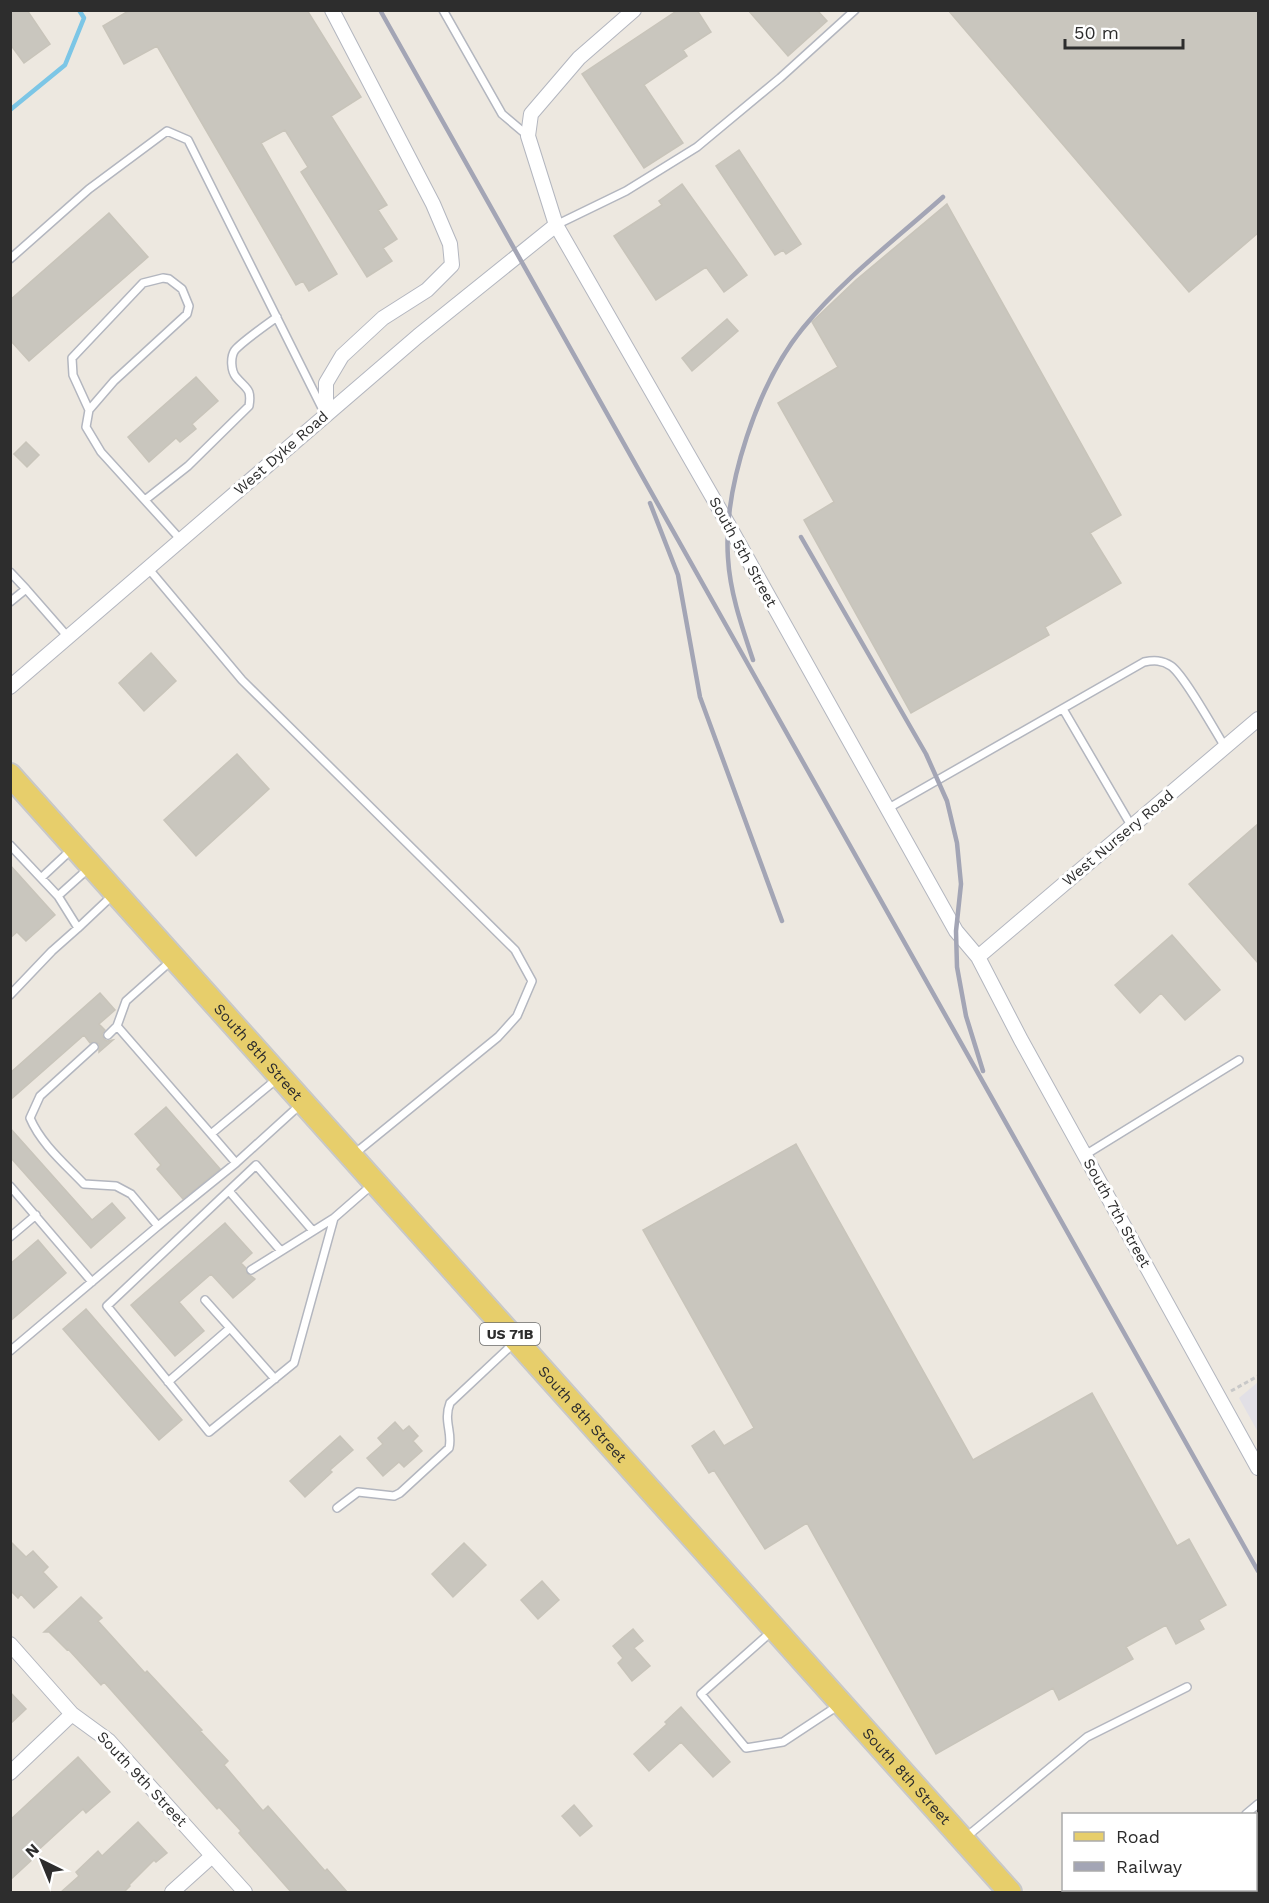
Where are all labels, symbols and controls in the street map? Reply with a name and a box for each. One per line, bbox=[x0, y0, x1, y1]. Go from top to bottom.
scale bar bbox=[1065, 12, 1184, 50]
text: 50 m bbox=[1074, 22, 1119, 43]
street label: West Dyke Road bbox=[230, 407, 332, 499]
street label: South 5th Street bbox=[705, 494, 781, 611]
street label: West Nursery Road bbox=[1059, 786, 1177, 890]
street label: South 8th Street bbox=[210, 1000, 307, 1105]
street label: South 7th Street bbox=[1080, 1155, 1155, 1271]
road number: US 71B bbox=[480, 1323, 540, 1345]
street label: South 8th Street bbox=[534, 1362, 631, 1467]
street label: South 8th Street bbox=[858, 1724, 955, 1829]
street label: South 9th Street bbox=[93, 1728, 191, 1831]
legend bbox=[1062, 1813, 1257, 1891]
text: Road bbox=[1116, 1826, 1160, 1847]
north arrow bbox=[12, 1831, 72, 1891]
text: N bbox=[21, 1839, 43, 1861]
text: Railway bbox=[1116, 1856, 1183, 1877]

